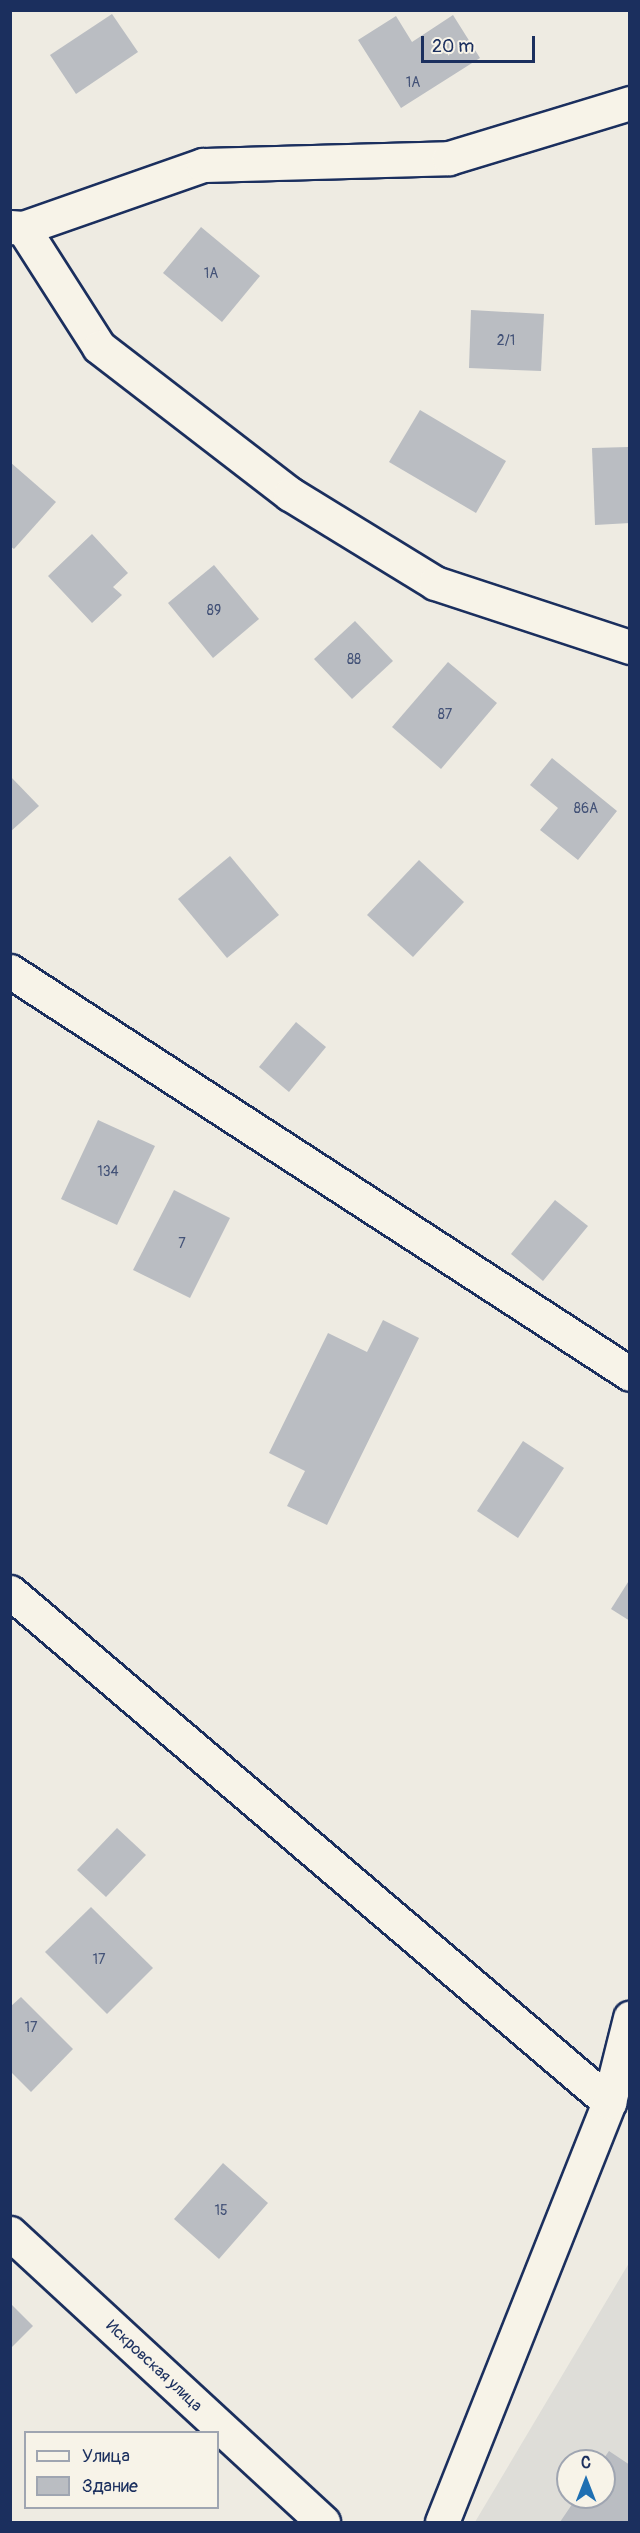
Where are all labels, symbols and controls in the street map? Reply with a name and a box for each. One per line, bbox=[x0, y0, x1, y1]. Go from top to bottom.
scale bar bbox=[424, 24, 538, 62]
text: 20 m bbox=[432, 35, 474, 58]
house number: 1А bbox=[406, 75, 420, 91]
house number: 1А bbox=[204, 266, 218, 282]
house number: 2/1 bbox=[497, 333, 515, 349]
house number: 89 bbox=[207, 603, 221, 619]
house number: 88 bbox=[347, 652, 361, 668]
house number: 87 bbox=[438, 707, 452, 723]
house number: 86А bbox=[574, 801, 598, 817]
house number: 134 bbox=[97, 1164, 119, 1180]
house number: 7 bbox=[178, 1236, 186, 1252]
house number: 17 bbox=[93, 1952, 105, 1968]
house number: 17 bbox=[25, 2020, 37, 2036]
house number: 15 bbox=[214, 2203, 228, 2219]
street label: Искровская улица bbox=[102, 2316, 206, 2416]
legend bbox=[24, 2431, 219, 2509]
text: Улица bbox=[82, 2445, 130, 2468]
north arrow bbox=[556, 2449, 616, 2509]
text: С bbox=[581, 2453, 591, 2473]
text: Здание bbox=[82, 2475, 138, 2498]

